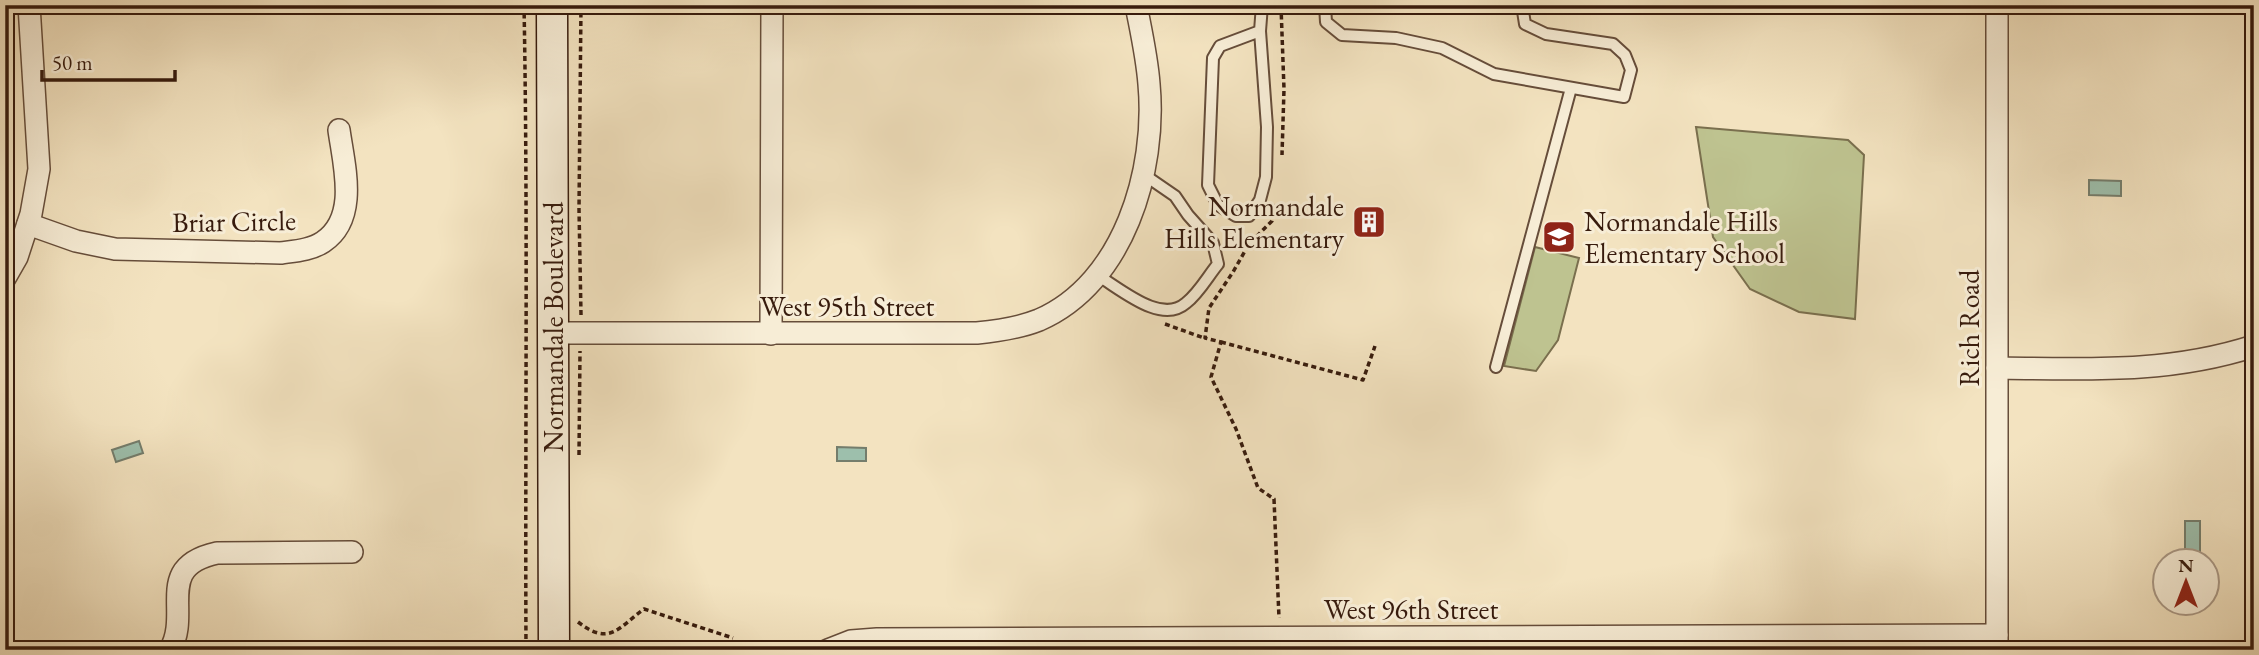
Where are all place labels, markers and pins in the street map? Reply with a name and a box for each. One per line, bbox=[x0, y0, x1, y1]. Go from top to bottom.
place label: Normandale Hills Elementary bbox=[1164, 188, 1345, 256]
building icon: Normandale Hills Elementary bbox=[1350, 203, 1388, 241]
place label: Normandale Hills Elementary School bbox=[1584, 203, 1785, 271]
school or university icon: Normandale Hills Elementary School bbox=[1540, 218, 1578, 256]

